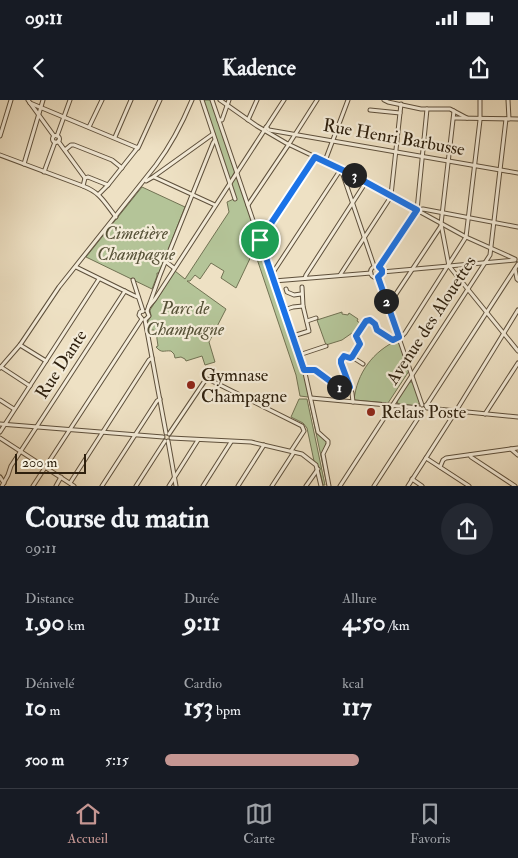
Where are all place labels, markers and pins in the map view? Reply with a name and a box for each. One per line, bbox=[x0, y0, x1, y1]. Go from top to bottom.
pin: 3 bbox=[342, 162, 366, 188]
pin bbox=[239, 219, 281, 261]
pin: 2 bbox=[374, 288, 398, 314]
place label: Gymnase Champagne bbox=[201, 364, 288, 408]
pin: 1 bbox=[326, 374, 352, 400]
marker: Gymnase Champagne bbox=[185, 379, 197, 391]
place label: Relais Poste bbox=[381, 401, 467, 424]
marker: Relais Poste bbox=[365, 406, 377, 418]

